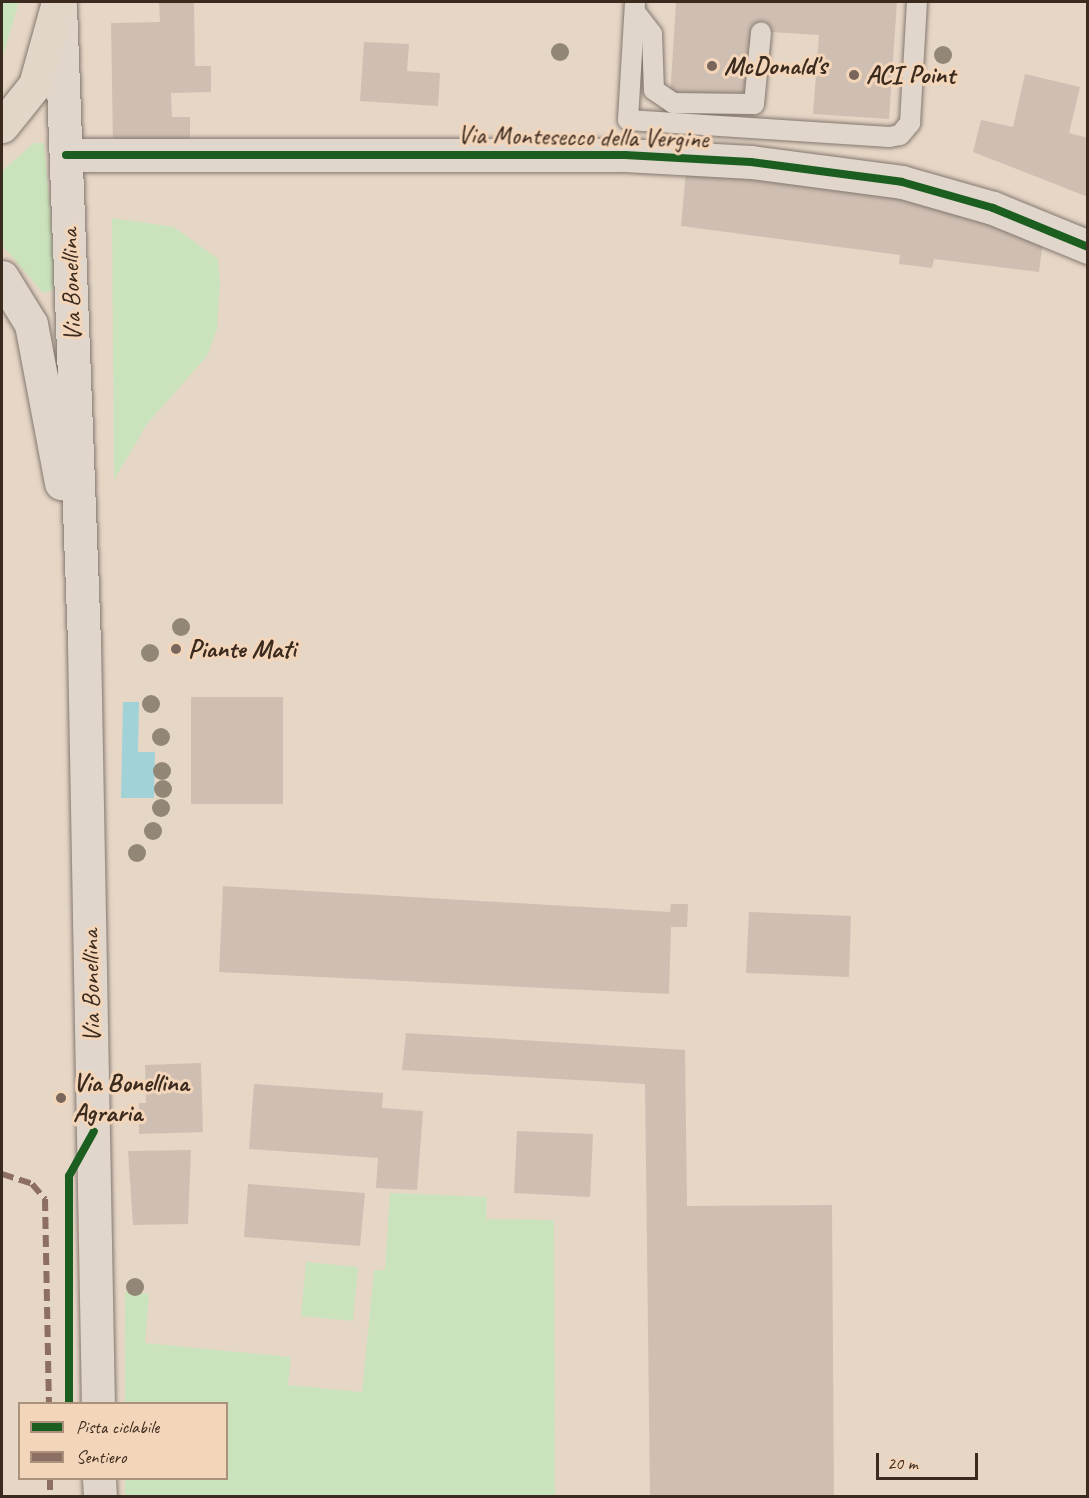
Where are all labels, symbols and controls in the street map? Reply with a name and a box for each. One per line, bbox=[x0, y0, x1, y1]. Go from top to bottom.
place label: McDonald's bbox=[724, 50, 827, 82]
marker: McDonald's bbox=[705, 59, 719, 73]
place label: ACI Point bbox=[866, 59, 955, 91]
marker: ACI Point bbox=[847, 68, 861, 82]
street label: Via Montesecco della Vergine bbox=[458, 119, 708, 155]
street label: Via Bonellina bbox=[53, 228, 89, 342]
place label: Piante Mati bbox=[188, 633, 296, 665]
marker: Piante Mati bbox=[169, 642, 183, 656]
street label: Via Bonellina bbox=[74, 929, 108, 1043]
place label: Via Bonellina Agraria bbox=[73, 1067, 189, 1128]
marker: Via Bonellina Agraria bbox=[54, 1091, 68, 1105]
legend bbox=[18, 1402, 228, 1480]
text: Pista ciclabile bbox=[76, 1416, 159, 1438]
scale bar bbox=[879, 1441, 981, 1479]
text: Sentiero bbox=[76, 1446, 126, 1468]
text: 20 m bbox=[887, 1452, 918, 1474]

